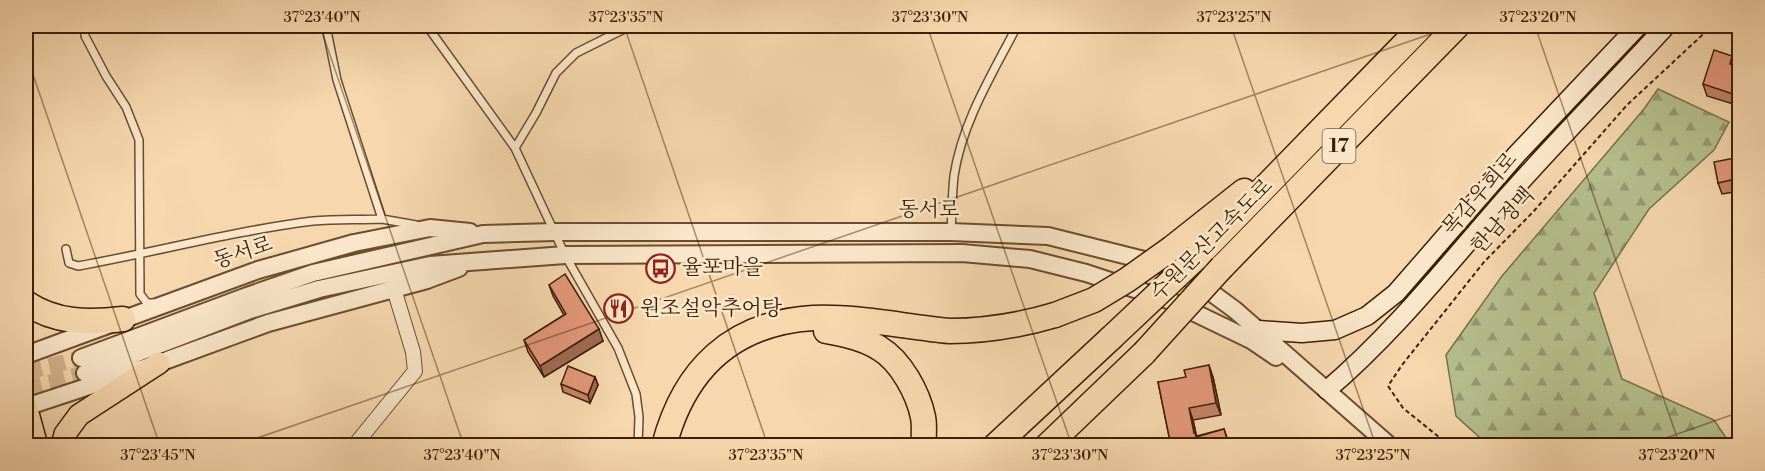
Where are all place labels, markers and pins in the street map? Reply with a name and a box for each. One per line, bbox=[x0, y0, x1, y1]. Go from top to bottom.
bus stop icon: 율포마을 bbox=[645, 252, 677, 284]
place label: 율포마을 bbox=[682, 255, 763, 281]
restaurant icon: 원조설악추어탕 bbox=[603, 293, 635, 325]
place label: 원조설악추어탕 bbox=[640, 296, 783, 322]

